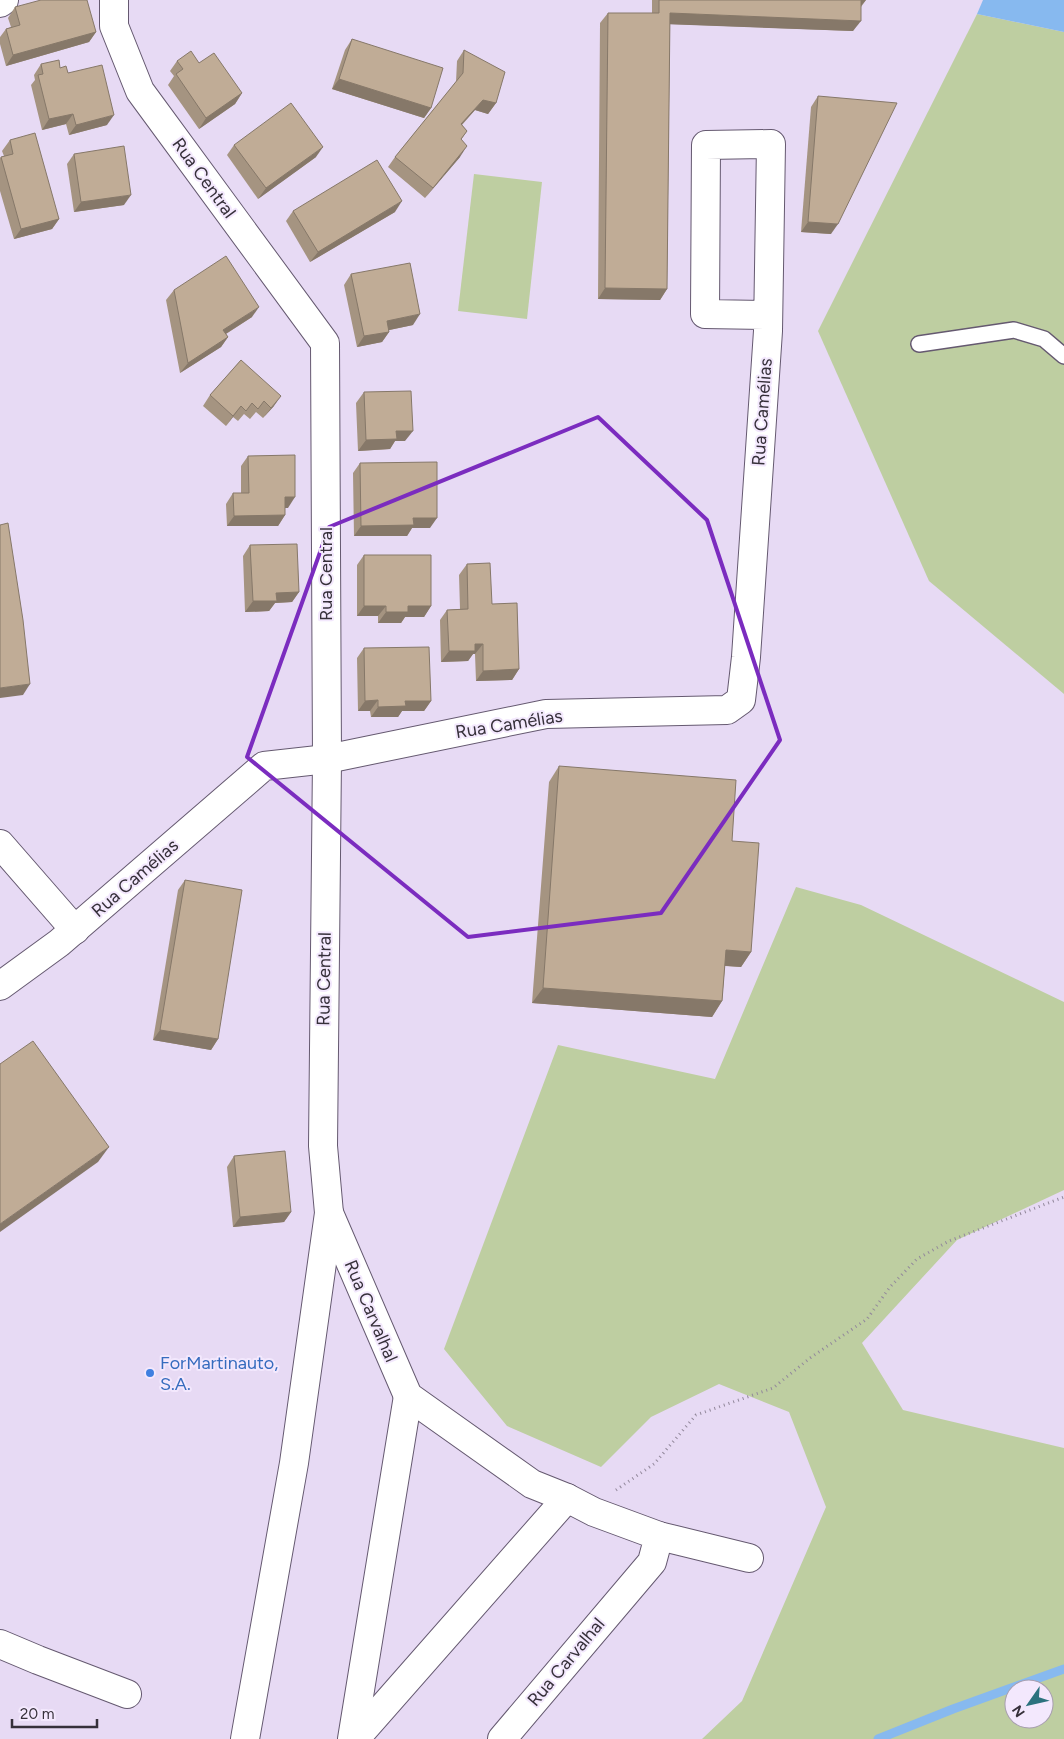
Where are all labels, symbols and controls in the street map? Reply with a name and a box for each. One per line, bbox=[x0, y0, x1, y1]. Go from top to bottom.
street label: Rua Central bbox=[168, 134, 240, 222]
street label: Rua Camélias bbox=[747, 357, 777, 467]
street label: Rua Central bbox=[315, 527, 337, 621]
street label: Rua Camélias bbox=[454, 705, 564, 743]
street label: Rua Camélias bbox=[87, 834, 183, 922]
street label: Rua Central bbox=[312, 932, 336, 1026]
street label: Rua Carvalhal bbox=[340, 1257, 402, 1365]
place label: ForMartinauto, S.A. bbox=[160, 1352, 278, 1395]
marker: ForMartinauto, S.A. bbox=[144, 1367, 156, 1379]
street label: Rua Carvalhal bbox=[523, 1613, 609, 1711]
north arrow bbox=[1004, 1679, 1054, 1729]
scale bar bbox=[12, 1696, 98, 1728]
text: N bbox=[1009, 1702, 1029, 1720]
text: 20 m bbox=[20, 1705, 54, 1723]

